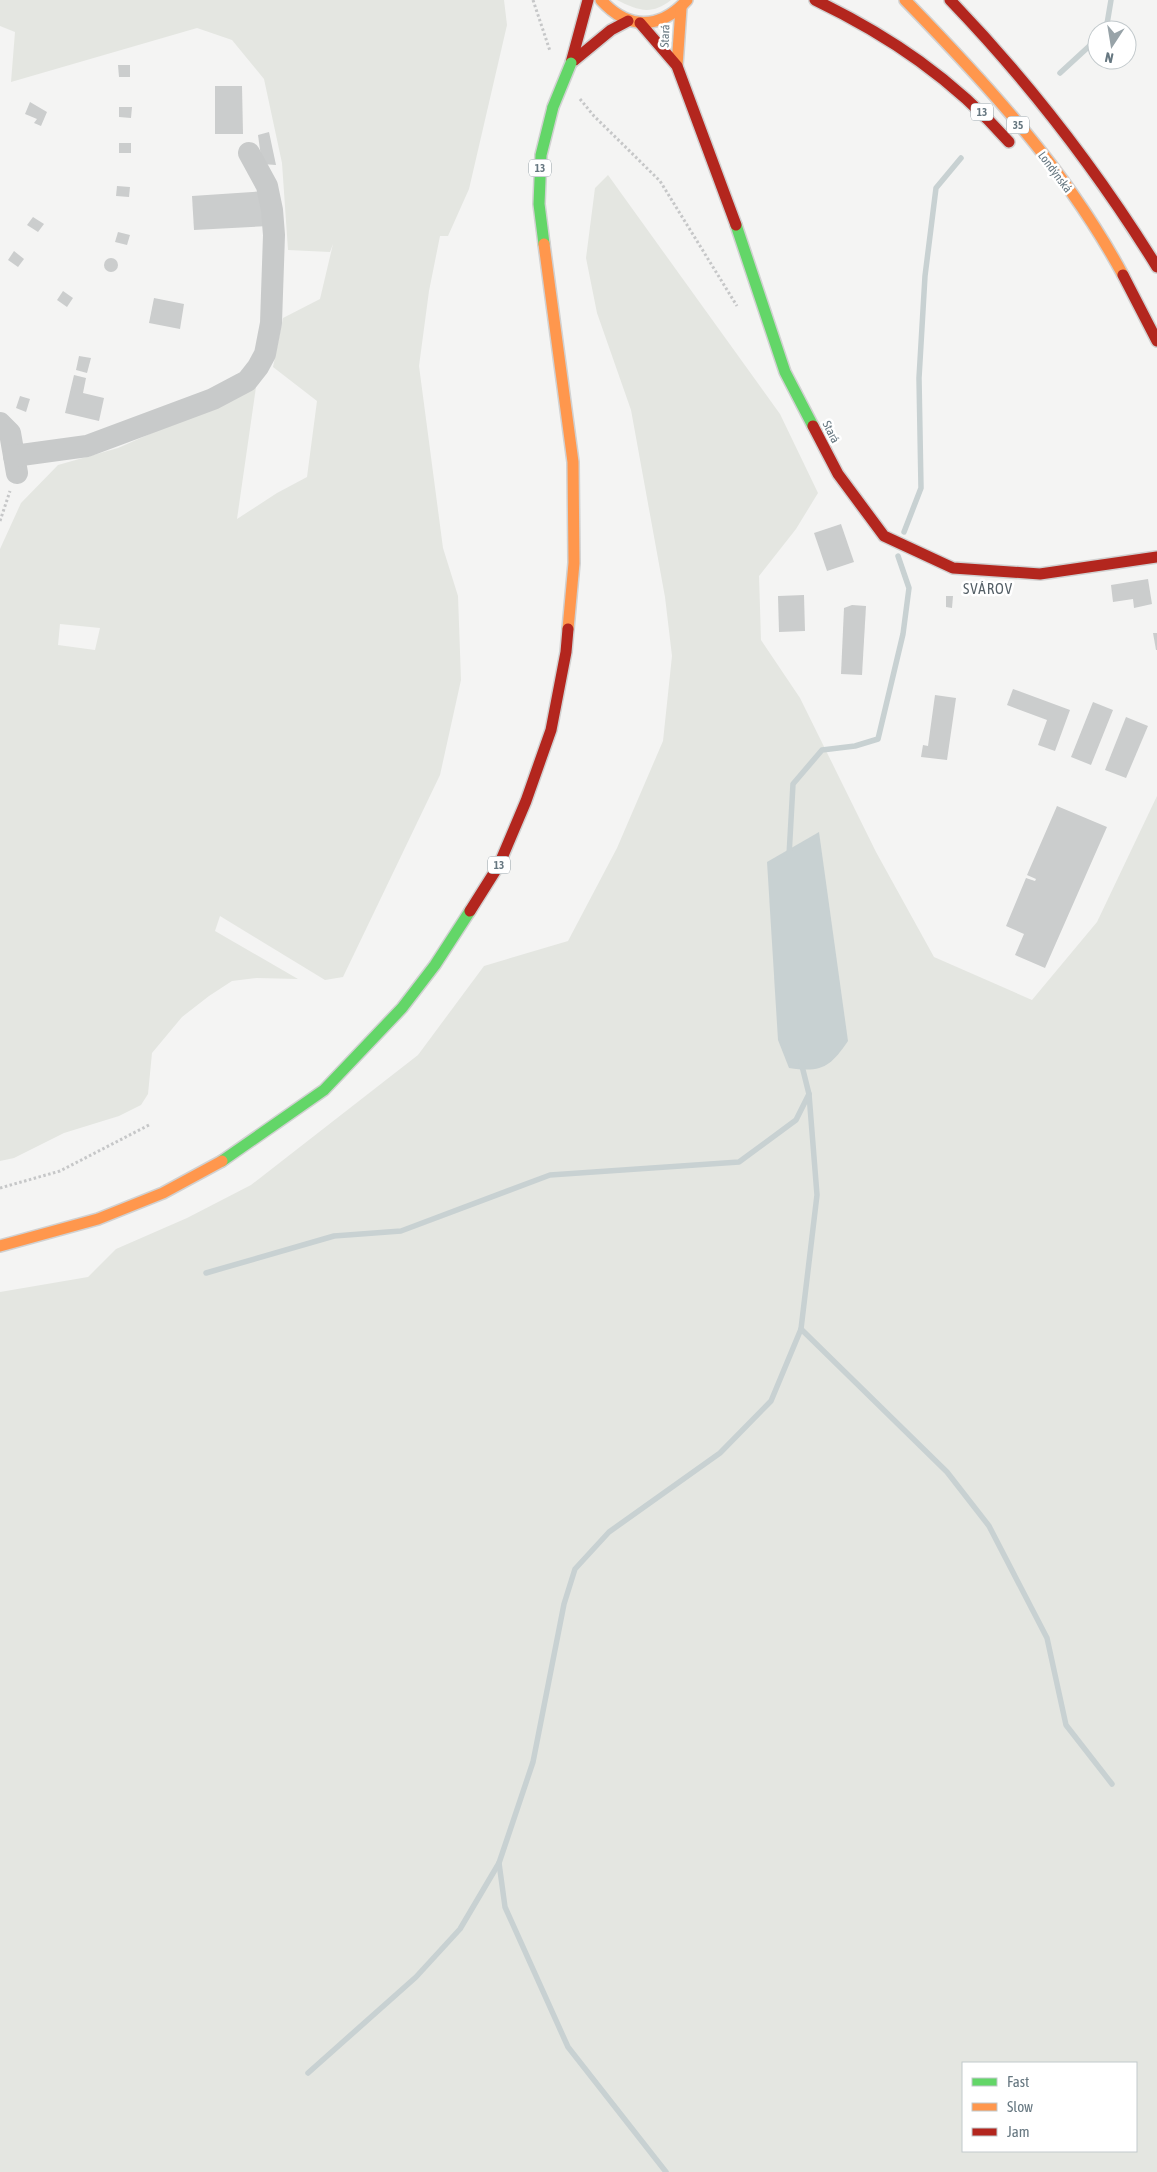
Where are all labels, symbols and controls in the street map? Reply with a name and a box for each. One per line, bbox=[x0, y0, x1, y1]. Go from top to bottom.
north arrow bbox=[1087, 20, 1137, 70]
street label: Stará bbox=[657, 24, 673, 48]
text: N bbox=[1104, 49, 1115, 66]
road number: 13 bbox=[971, 104, 993, 120]
road number: 35 bbox=[1007, 116, 1029, 134]
street label: Londýnská bbox=[1035, 149, 1075, 195]
road number: 13 bbox=[529, 160, 551, 177]
street label: Stará bbox=[820, 419, 842, 445]
district label: SVÁROV bbox=[963, 580, 1013, 597]
road number: 13 bbox=[488, 856, 510, 874]
legend bbox=[962, 2062, 1137, 2152]
text: Fast bbox=[1007, 2073, 1029, 2090]
text: Slow bbox=[1007, 2098, 1033, 2115]
text: Jam bbox=[1007, 2123, 1030, 2140]

